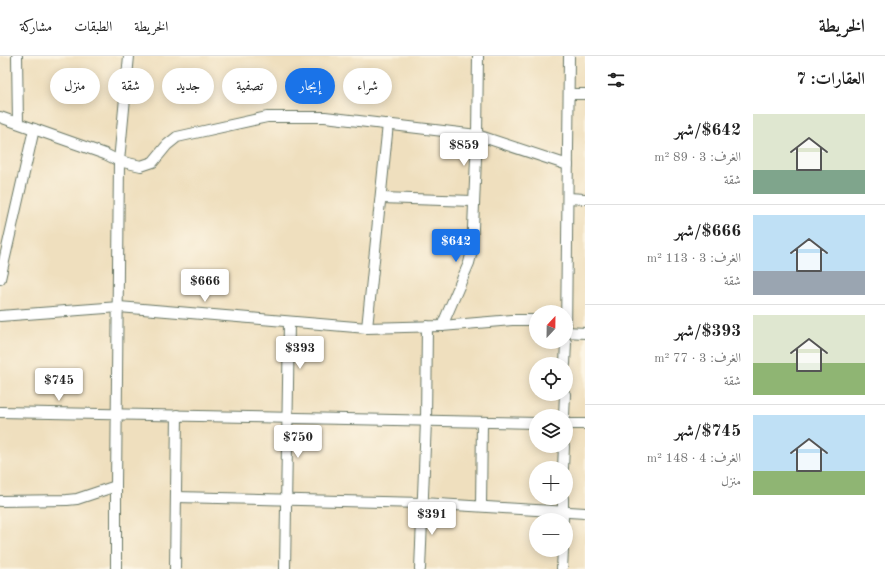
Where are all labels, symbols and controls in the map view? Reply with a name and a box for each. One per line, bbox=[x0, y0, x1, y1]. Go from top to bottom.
text: الخريطة bbox=[819, 18, 865, 37]
text: مشاركة bbox=[20, 20, 52, 34]
text: الطبقات bbox=[74, 20, 112, 34]
text: الخريطة bbox=[134, 20, 168, 34]
chip: منزل bbox=[50, 68, 100, 104]
chip: شقة bbox=[108, 68, 154, 104]
chip: جديد bbox=[162, 68, 214, 104]
chip: تصفية bbox=[222, 68, 277, 104]
chip: إيجار bbox=[285, 68, 335, 104]
chip: شراء bbox=[343, 68, 392, 104]
icon: filters bbox=[605, 69, 627, 91]
text: العقارات: 7 bbox=[796, 71, 865, 88]
text: $642/شهر bbox=[674, 122, 741, 139]
icon: home bbox=[785, 130, 833, 178]
pin: $859 bbox=[440, 133, 488, 167]
text: $859 bbox=[449, 139, 479, 152]
text: الغرف: 3 · 89 m² bbox=[654, 151, 741, 164]
text: شقة bbox=[724, 174, 741, 187]
text: $666/شهر bbox=[674, 223, 741, 240]
pin: $642 bbox=[432, 229, 480, 263]
icon: home bbox=[785, 231, 833, 279]
text: $642 bbox=[441, 235, 471, 248]
text: الغرف: 3 · 113 m² bbox=[647, 252, 741, 265]
pin: $666 bbox=[181, 269, 229, 303]
text: $666 bbox=[190, 275, 220, 288]
text: شقة bbox=[724, 275, 741, 288]
north arrow bbox=[529, 305, 573, 349]
map controls bbox=[529, 305, 573, 557]
text: $393/شهر bbox=[674, 323, 741, 340]
icon: home bbox=[785, 331, 833, 379]
pin: $393 bbox=[276, 336, 324, 370]
text: $393 bbox=[285, 342, 315, 355]
text: الغرف: 3 · 77 m² bbox=[654, 352, 741, 365]
button: locate bbox=[529, 357, 573, 401]
pin: $745 bbox=[35, 368, 83, 402]
text: $745 bbox=[44, 374, 74, 387]
text: شقة bbox=[724, 375, 741, 388]
button: layers bbox=[529, 409, 573, 453]
text: $745/شهر bbox=[674, 423, 741, 440]
pin: $750 bbox=[274, 425, 322, 459]
text: $750 bbox=[283, 431, 313, 444]
icon: home bbox=[785, 431, 833, 479]
text: الغرف: 4 · 148 m² bbox=[647, 452, 741, 465]
button: + bbox=[529, 461, 573, 505]
text: منزل bbox=[721, 475, 741, 488]
pin: $391 bbox=[408, 502, 456, 536]
text: $391 bbox=[417, 508, 447, 521]
button: − bbox=[529, 513, 573, 557]

